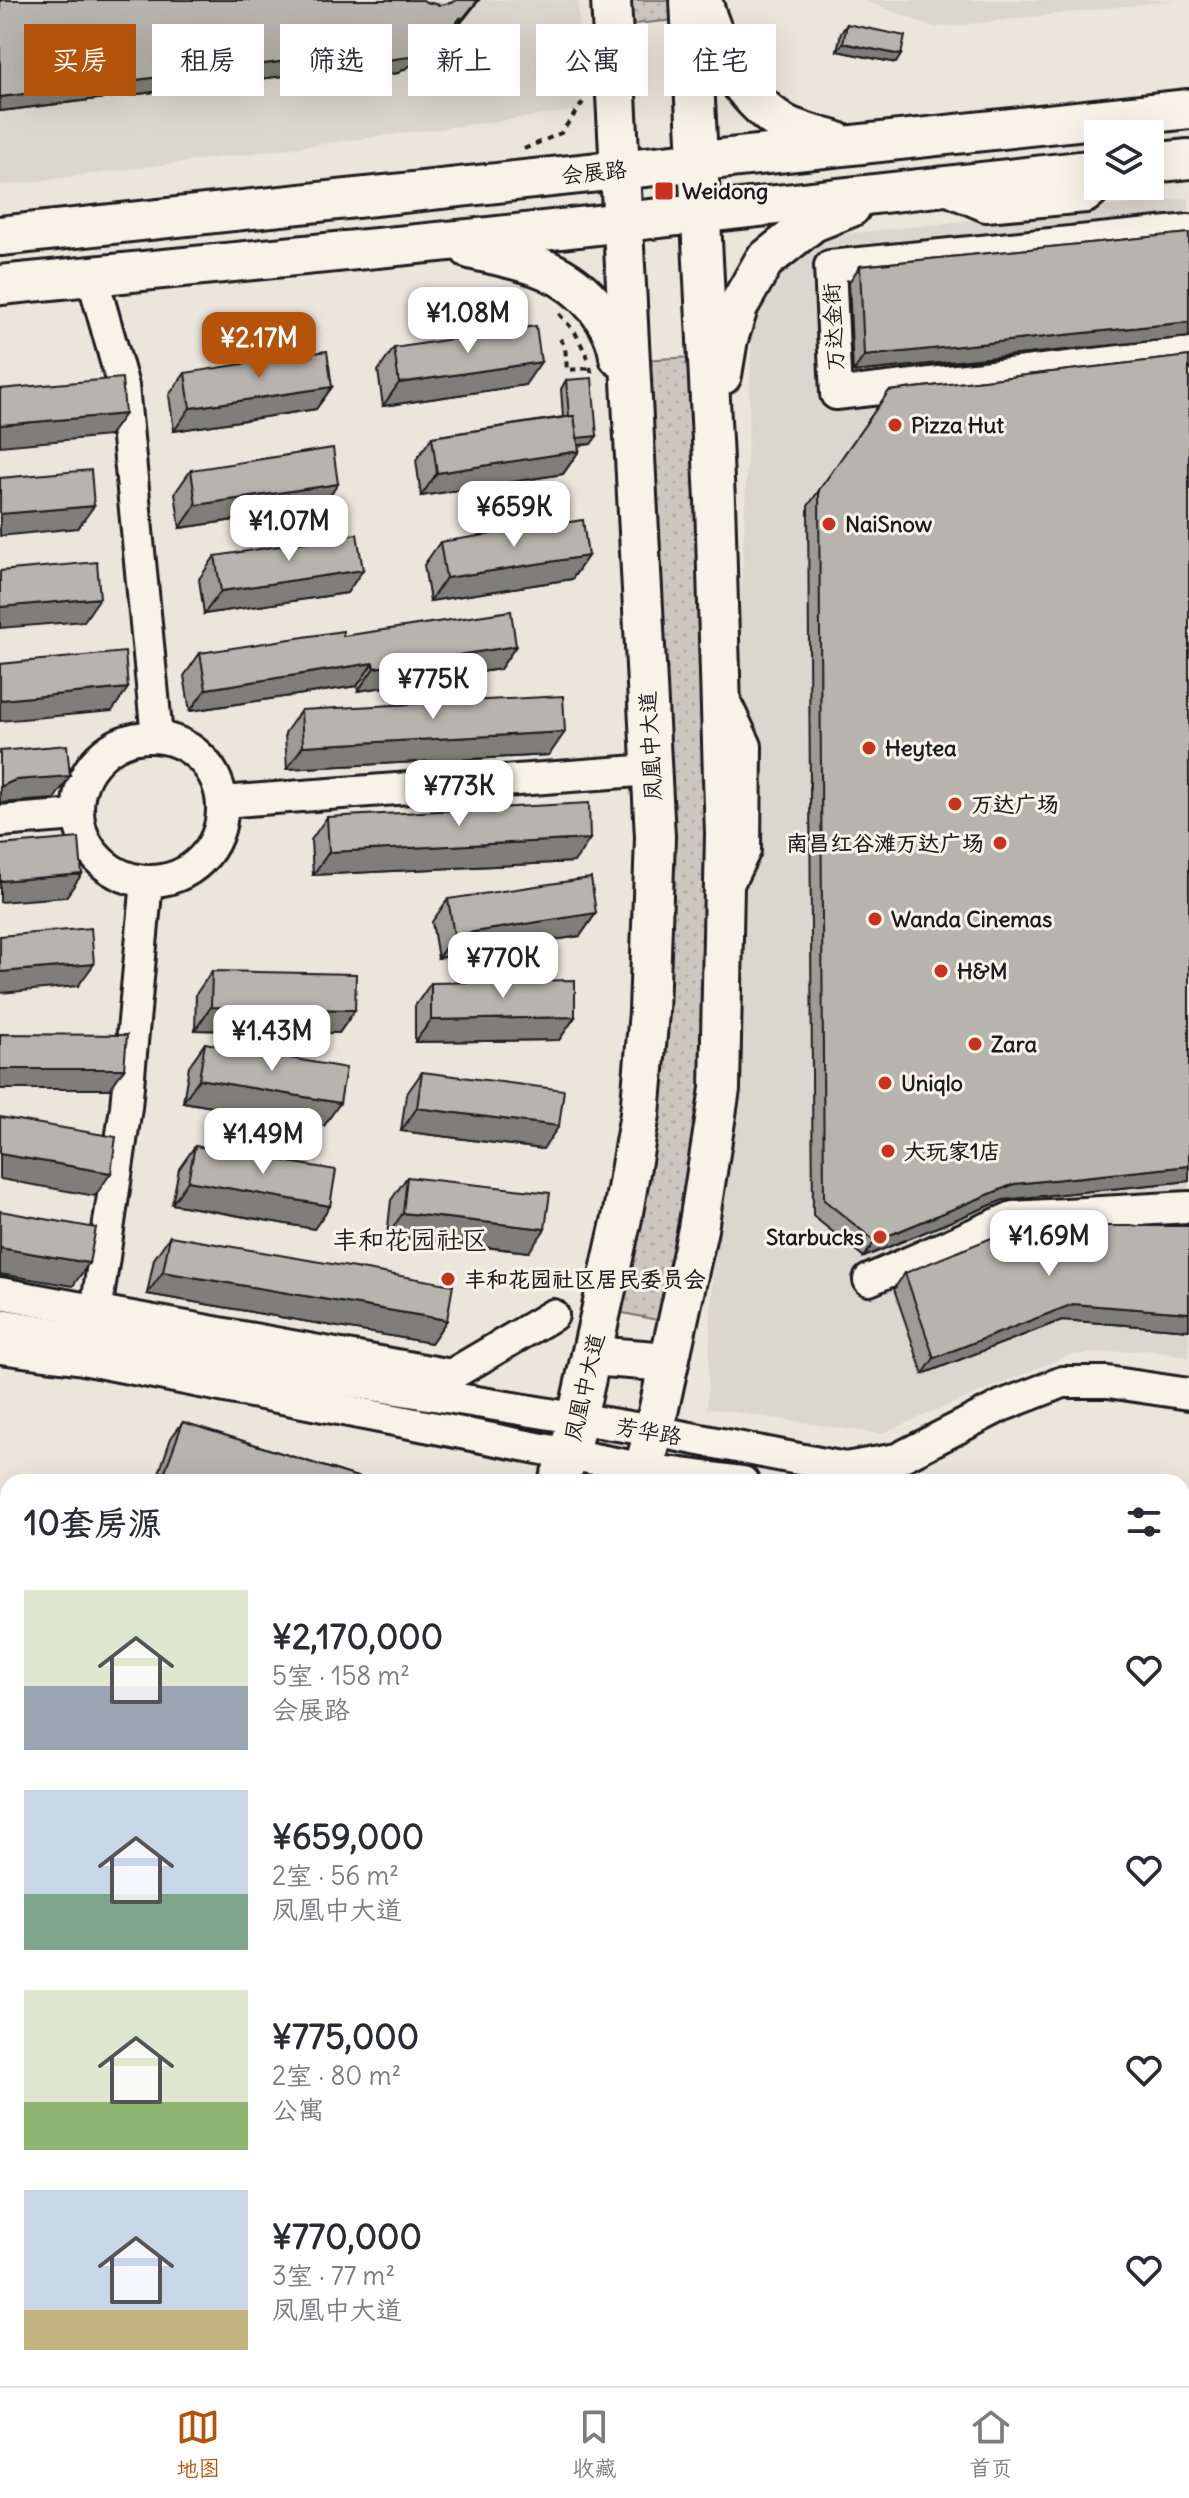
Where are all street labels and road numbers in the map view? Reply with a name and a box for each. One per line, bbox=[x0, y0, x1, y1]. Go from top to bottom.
street label: 会展路 bbox=[560, 155, 628, 189]
street label: 万达金街 bbox=[817, 282, 849, 372]
street label: 凤凰中大道 bbox=[633, 690, 667, 802]
street label: 凤凰中大道 bbox=[558, 1330, 610, 1444]
street label: 芳华路 bbox=[614, 1411, 684, 1451]

